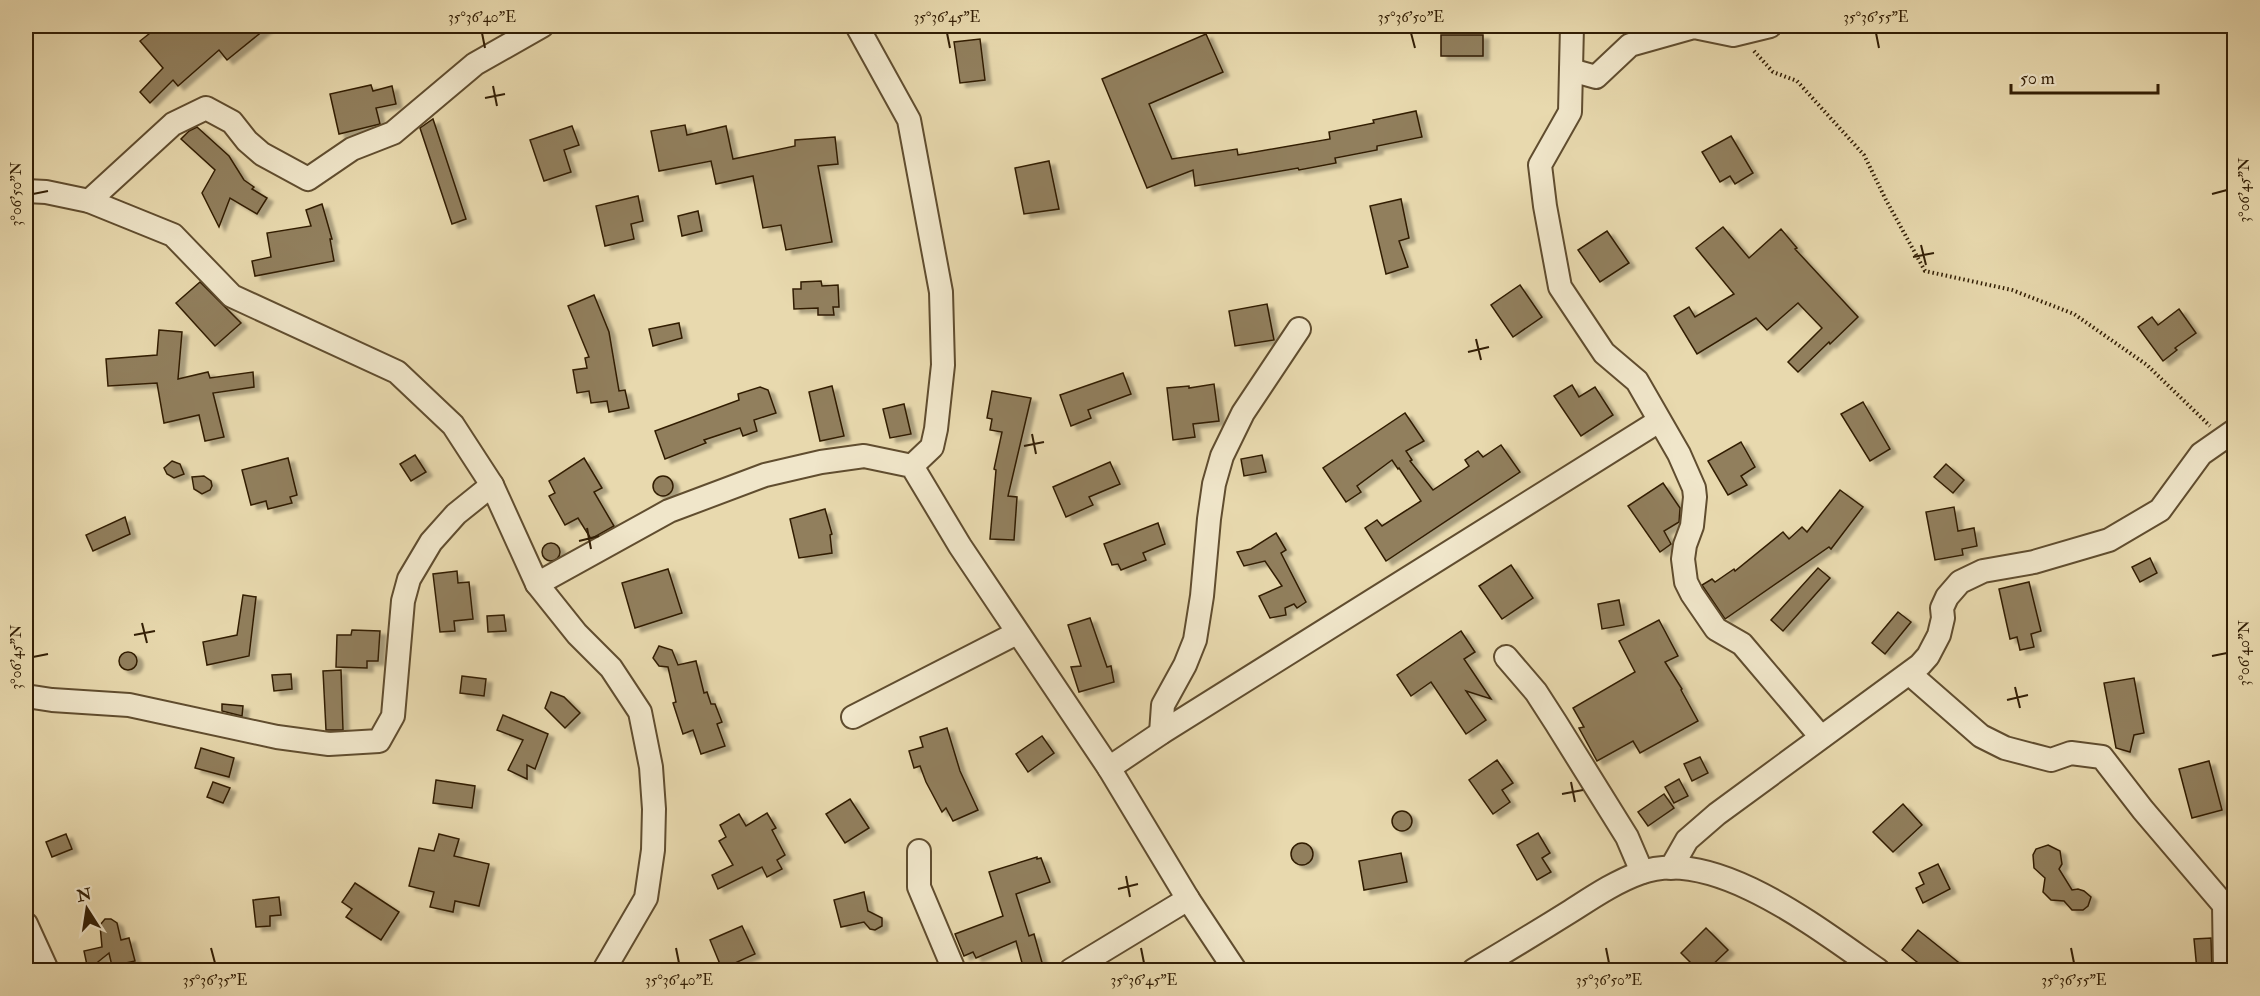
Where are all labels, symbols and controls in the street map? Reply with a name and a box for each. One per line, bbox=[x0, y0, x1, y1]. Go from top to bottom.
text: 35°36'40"E bbox=[448, 8, 516, 27]
text: 35°36'45"E bbox=[914, 8, 981, 27]
text: 35°36'50"E bbox=[1378, 8, 1444, 27]
text: 35°36'55"E bbox=[1843, 8, 1909, 27]
scale bar bbox=[2011, 57, 2158, 95]
text: 50 m bbox=[2020, 67, 2055, 90]
text: 3°06'45"N bbox=[2235, 157, 2254, 222]
text: 3°06'50"N bbox=[7, 161, 26, 226]
text: 3°06'40"N bbox=[2235, 619, 2254, 686]
text: 3°06'45"N bbox=[7, 624, 26, 689]
north arrow bbox=[57, 879, 117, 939]
text: N bbox=[74, 884, 94, 907]
text: 35°36'35"E bbox=[183, 971, 247, 990]
text: 35°36'40"E bbox=[645, 971, 713, 990]
text: 35°36'45"E bbox=[1111, 971, 1178, 990]
text: 35°36'50"E bbox=[1576, 971, 1642, 990]
text: 35°36'55"E bbox=[2041, 971, 2107, 990]

